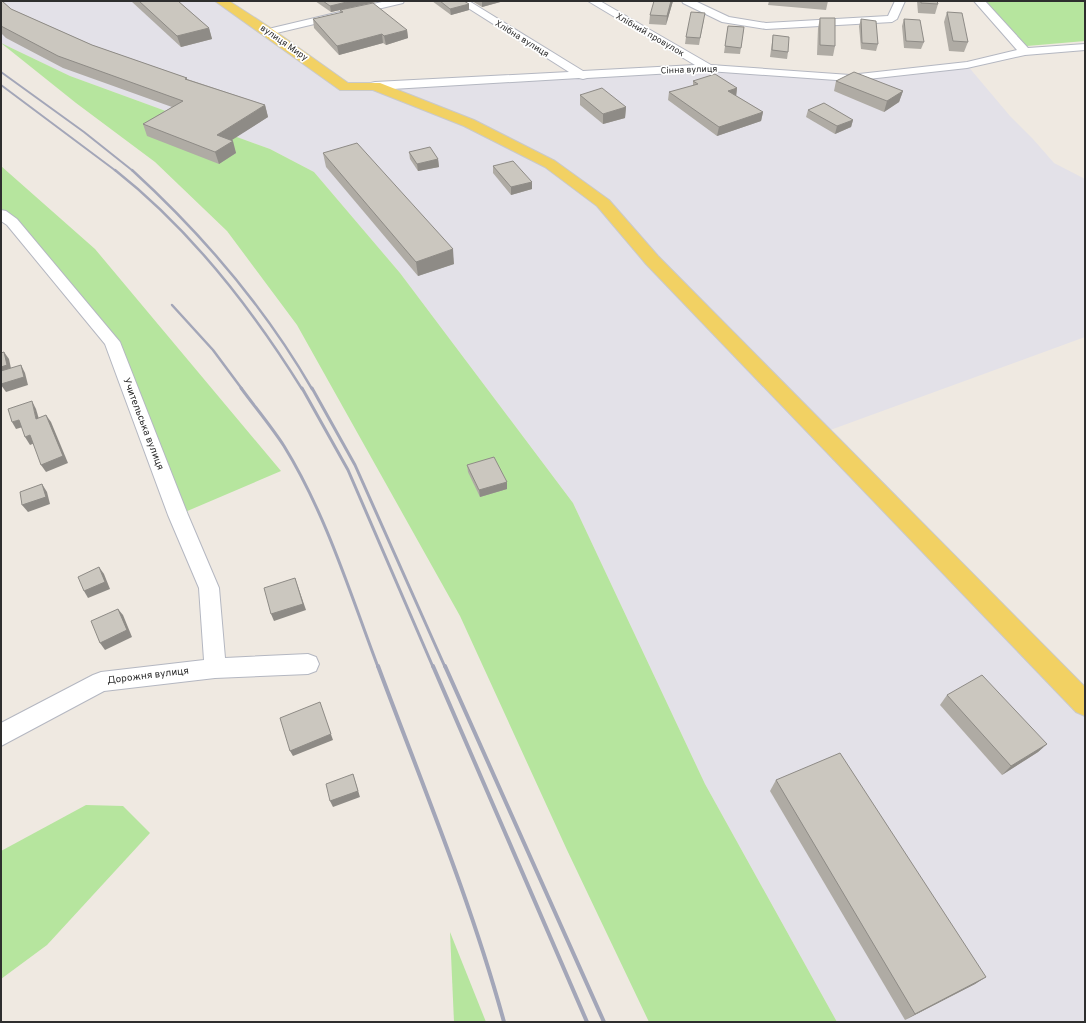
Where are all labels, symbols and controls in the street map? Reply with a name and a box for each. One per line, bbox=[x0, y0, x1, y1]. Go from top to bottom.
street label: Хлібний провулок bbox=[614, 11, 686, 59]
street label: Хлібна вулиця bbox=[493, 18, 551, 60]
street label: вулиця Миру bbox=[258, 23, 310, 64]
street label: Сінна вулиця bbox=[660, 64, 718, 76]
street label: Учительська вулиця bbox=[119, 376, 167, 472]
street label: Дорожня вулиця bbox=[106, 665, 190, 687]

